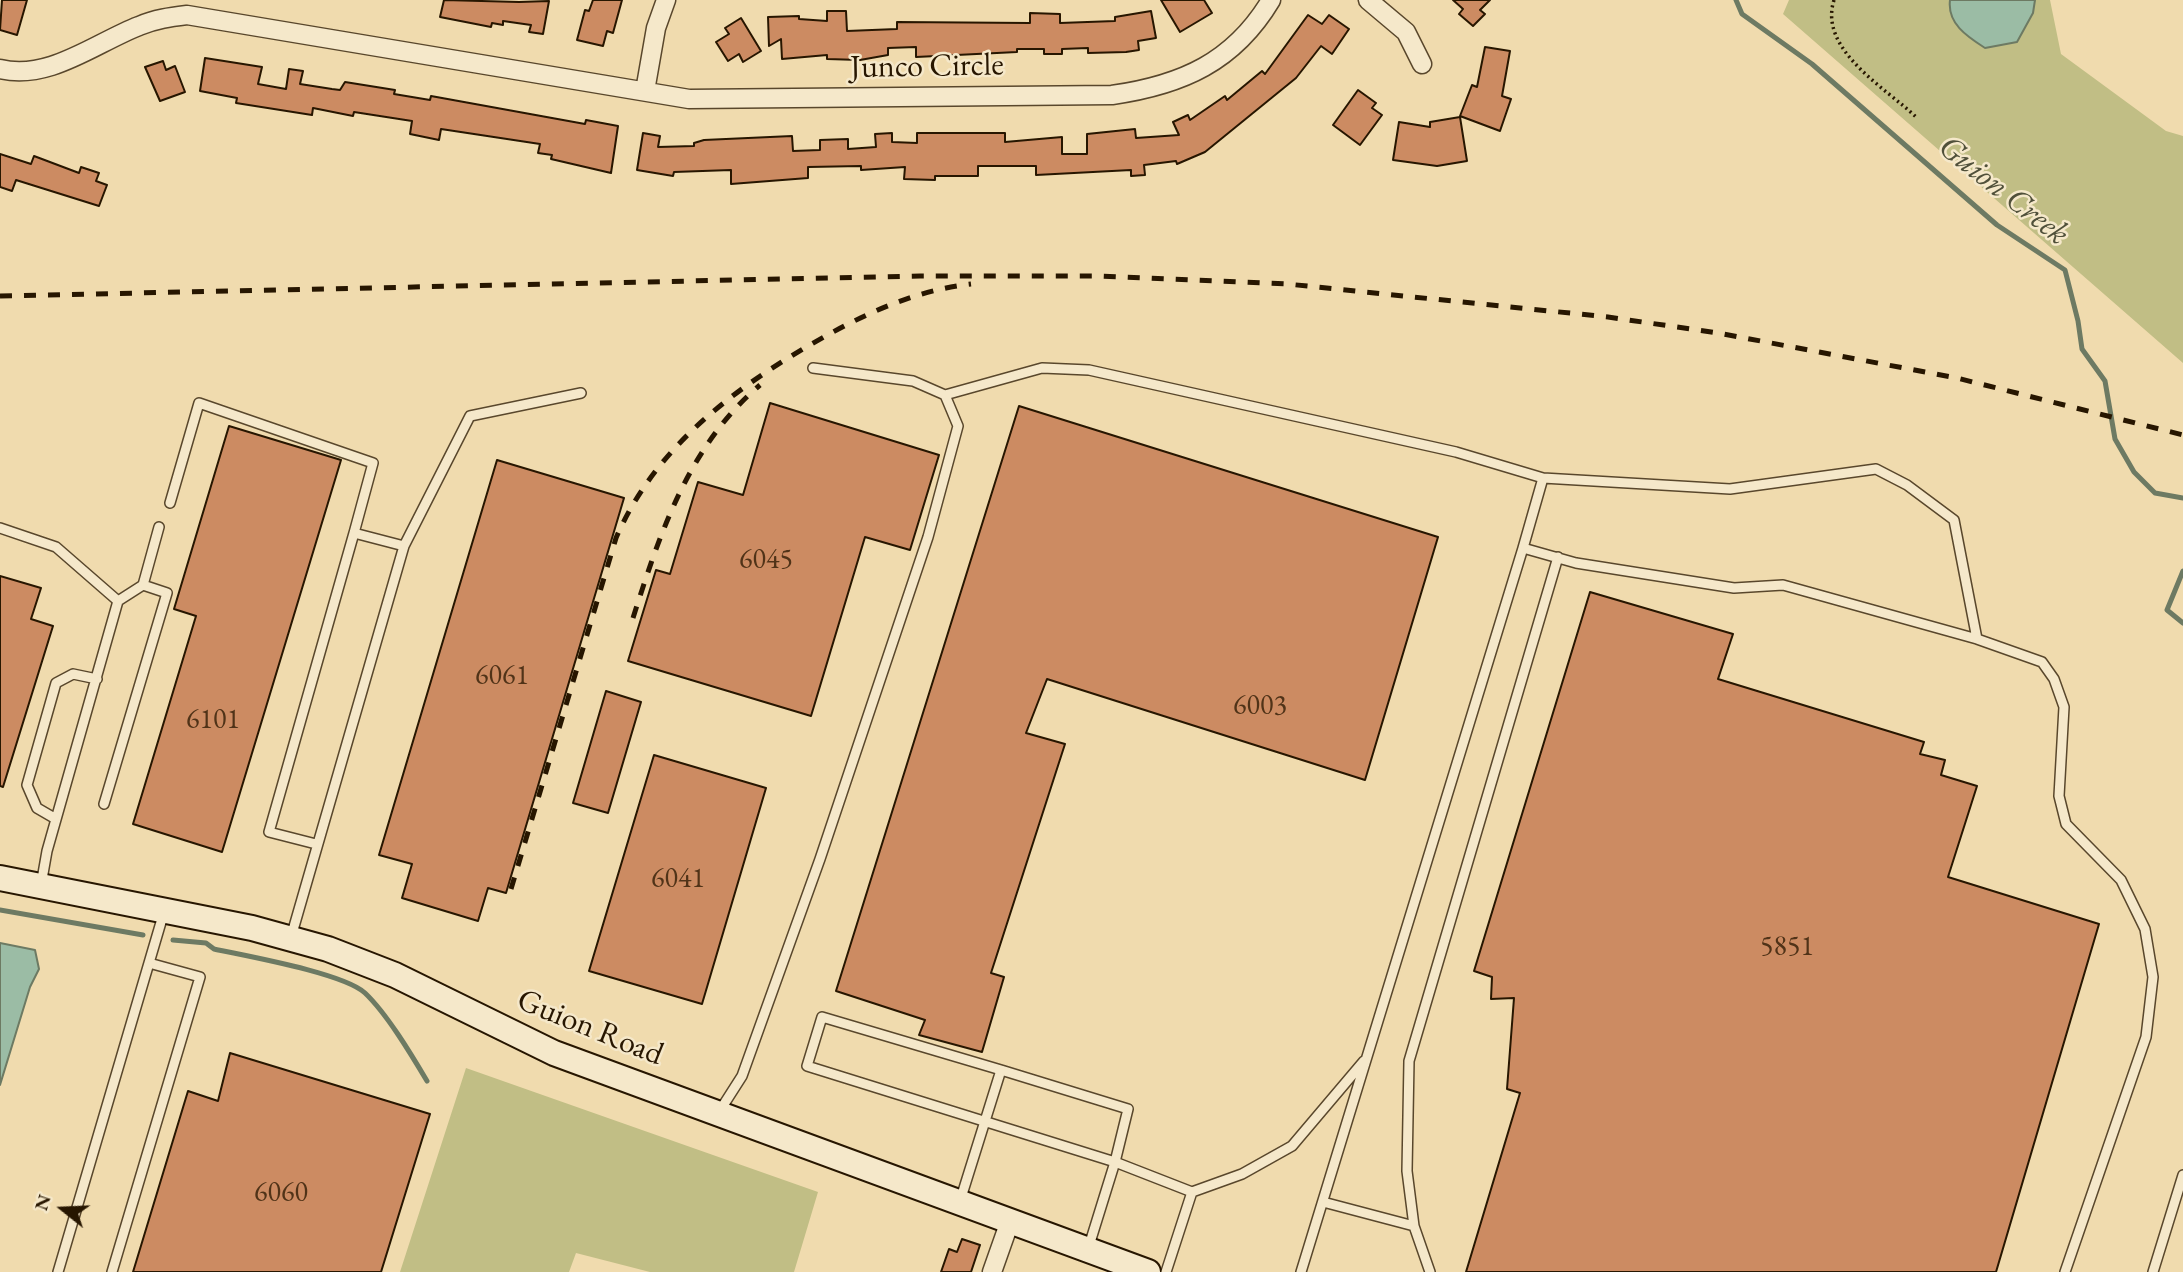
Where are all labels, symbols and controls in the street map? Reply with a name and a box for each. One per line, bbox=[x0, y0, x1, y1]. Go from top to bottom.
street label: Junco Circle bbox=[850, 46, 1004, 88]
water label: Guion Creek bbox=[1930, 128, 2076, 254]
house number: 6045 bbox=[739, 543, 793, 577]
house number: 6061 bbox=[475, 659, 529, 693]
house number: 6003 bbox=[1233, 689, 1287, 723]
house number: 6101 bbox=[186, 703, 240, 737]
house number: 6041 bbox=[651, 862, 705, 896]
house number: 5851 bbox=[1760, 930, 1814, 964]
street label: Guion Road bbox=[511, 981, 669, 1075]
north arrow bbox=[28, 1174, 98, 1244]
house number: 6060 bbox=[254, 1176, 308, 1210]
text: N bbox=[28, 1191, 57, 1214]

